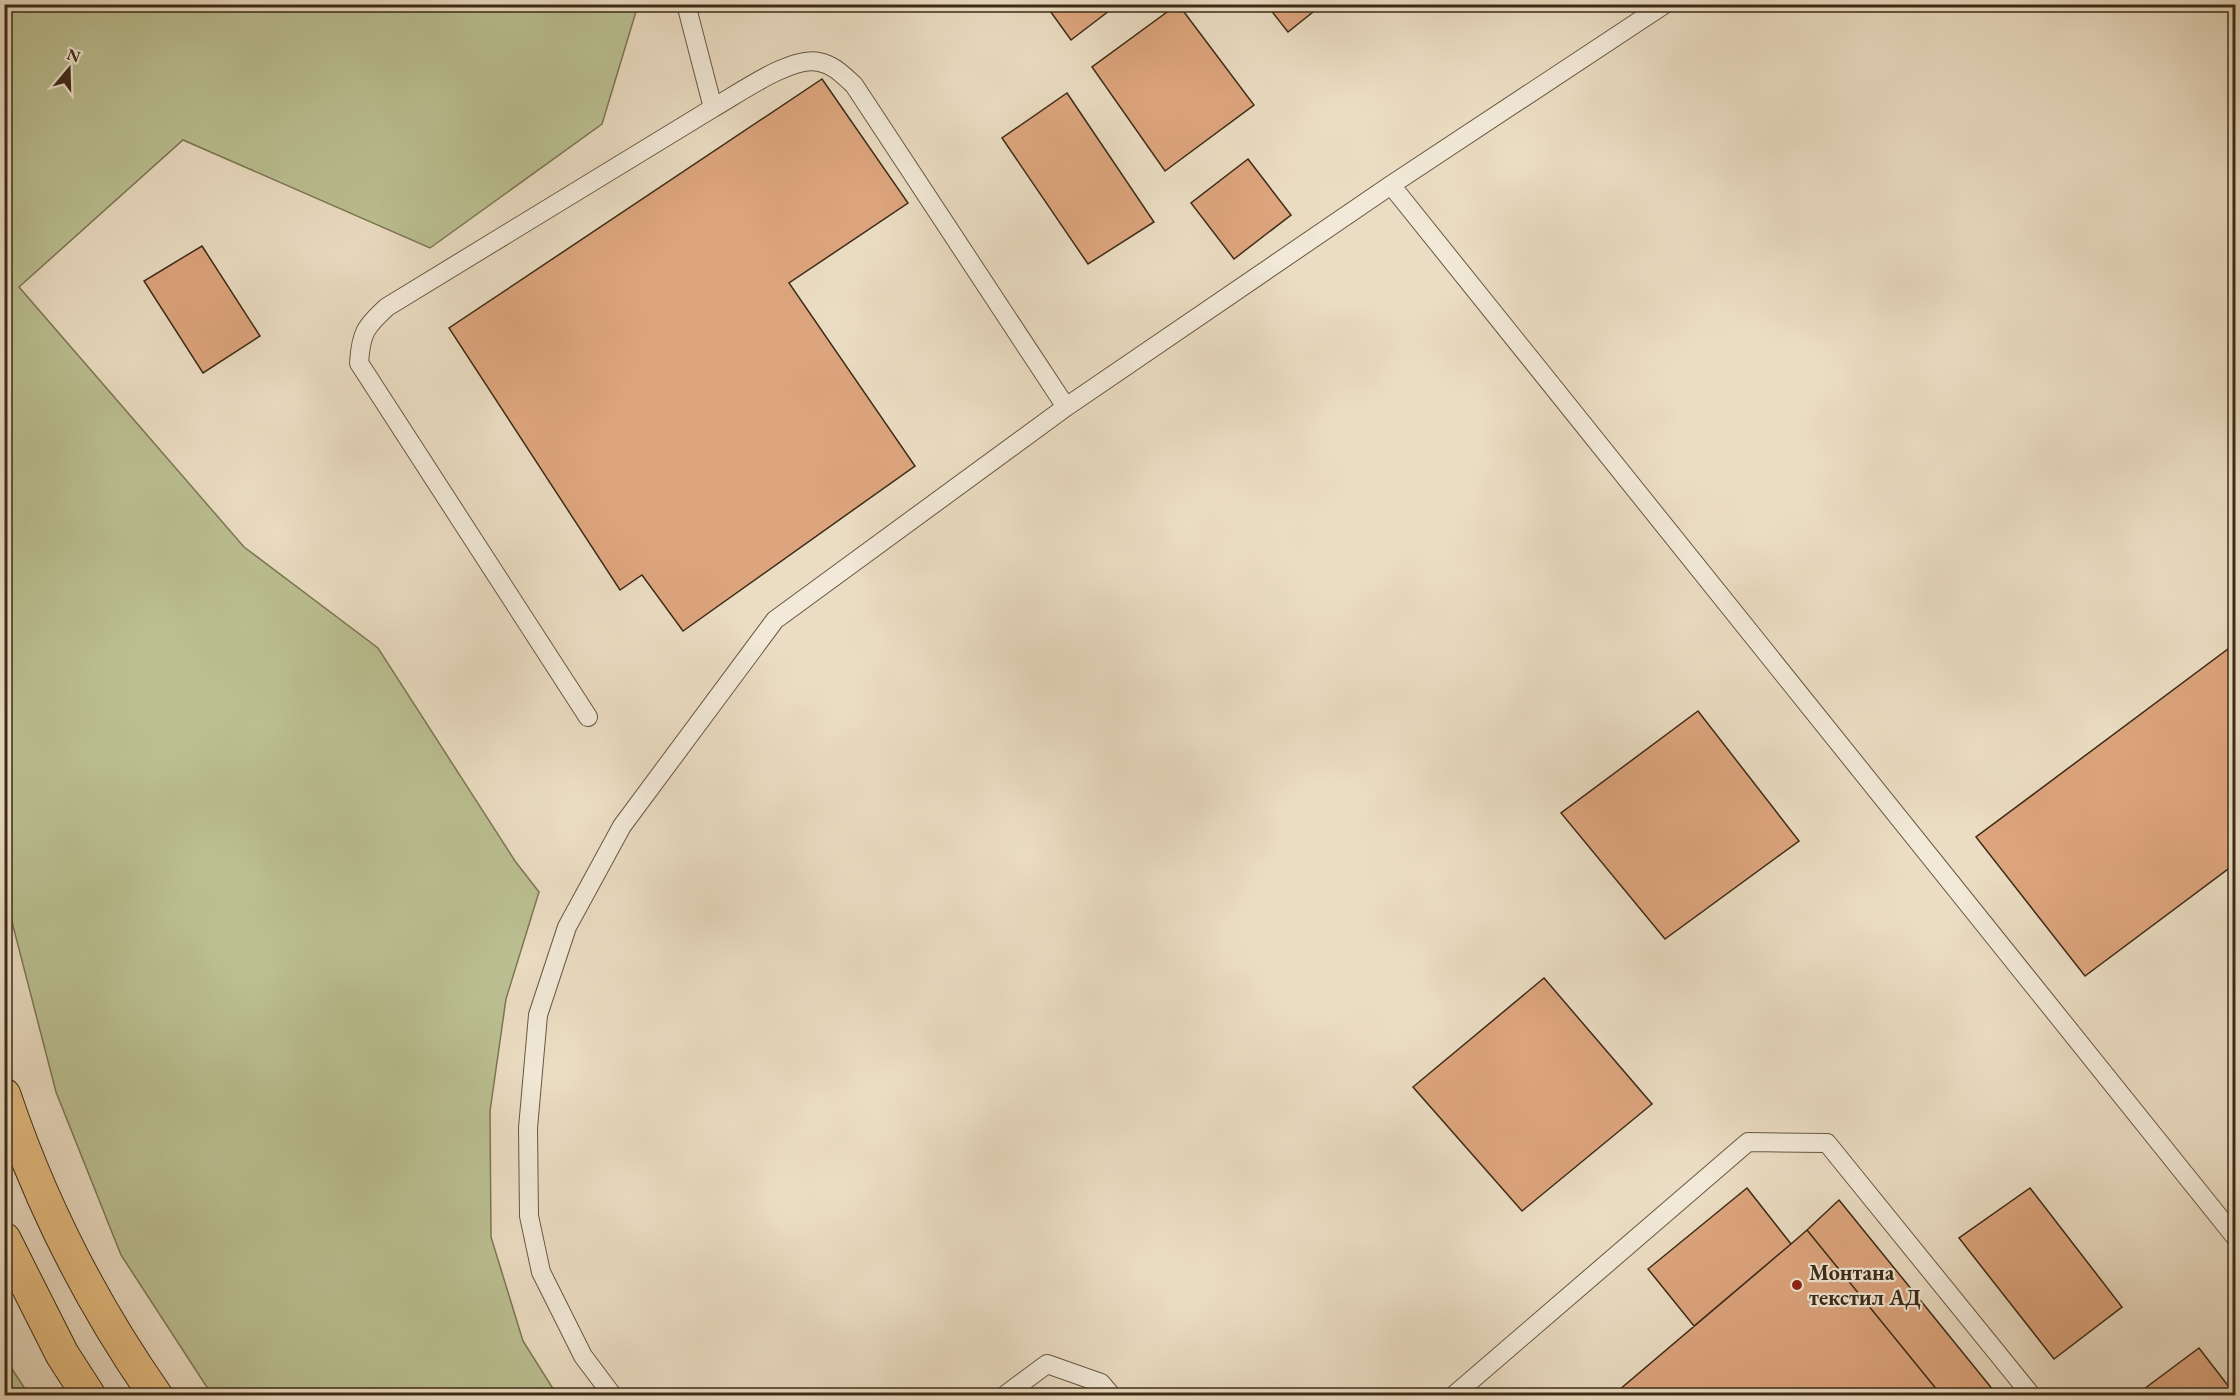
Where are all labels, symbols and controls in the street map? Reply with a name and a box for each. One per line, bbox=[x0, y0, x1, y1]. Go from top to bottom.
north arrow bbox=[39, 39, 99, 99]
text: N bbox=[64, 43, 83, 67]
place label: Монтана текстил АД bbox=[1809, 1258, 1921, 1312]
marker: Монтана текстил АД bbox=[1790, 1278, 1804, 1292]

